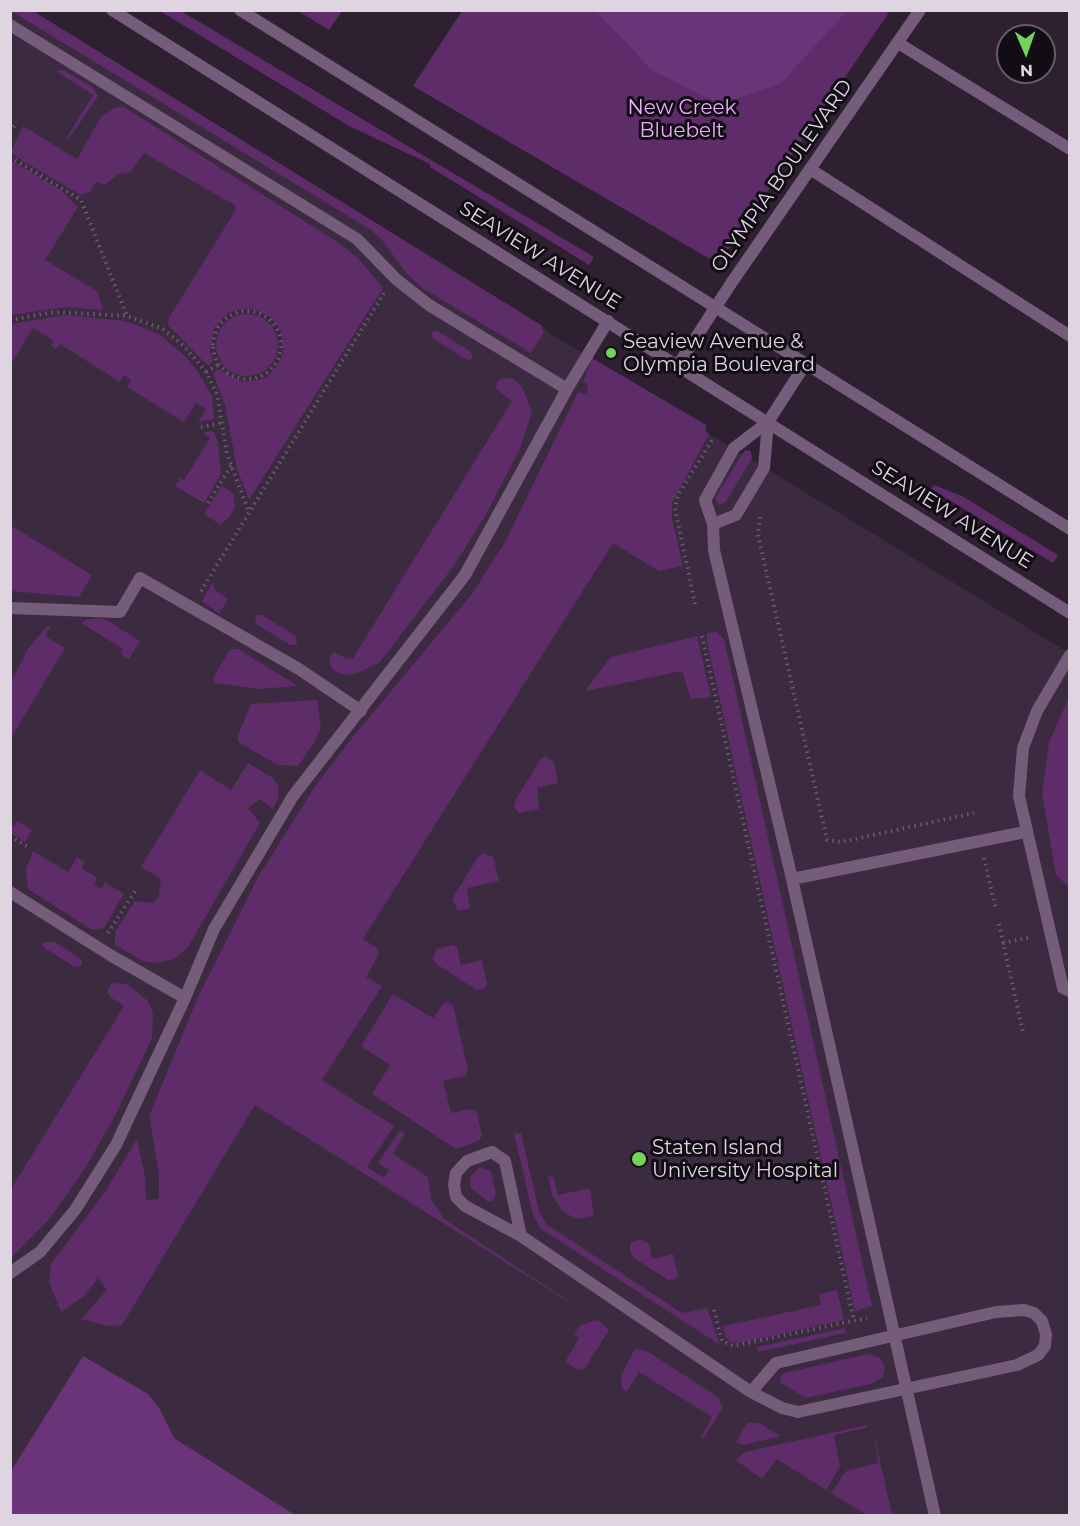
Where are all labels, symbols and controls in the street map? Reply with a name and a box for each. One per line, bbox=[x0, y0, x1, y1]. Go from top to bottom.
north arrow bbox=[996, 24, 1056, 84]
text: N bbox=[1020, 61, 1033, 80]
street label: OLYMPIA BOULEVARD bbox=[706, 75, 858, 277]
park label: New Creek Bluebelt bbox=[627, 96, 737, 143]
street label: SEAVIEW AVENUE bbox=[455, 197, 625, 315]
place label: Seaview Avenue & Olympia Boulevard bbox=[623, 330, 815, 377]
marker: Seaview Avenue & Olympia Boulevard bbox=[604, 346, 618, 360]
street label: SEAVIEW AVENUE bbox=[867, 456, 1037, 574]
place label: Staten Island University Hospital bbox=[652, 1136, 838, 1183]
marker: Staten Island University Hospital bbox=[630, 1150, 648, 1168]

